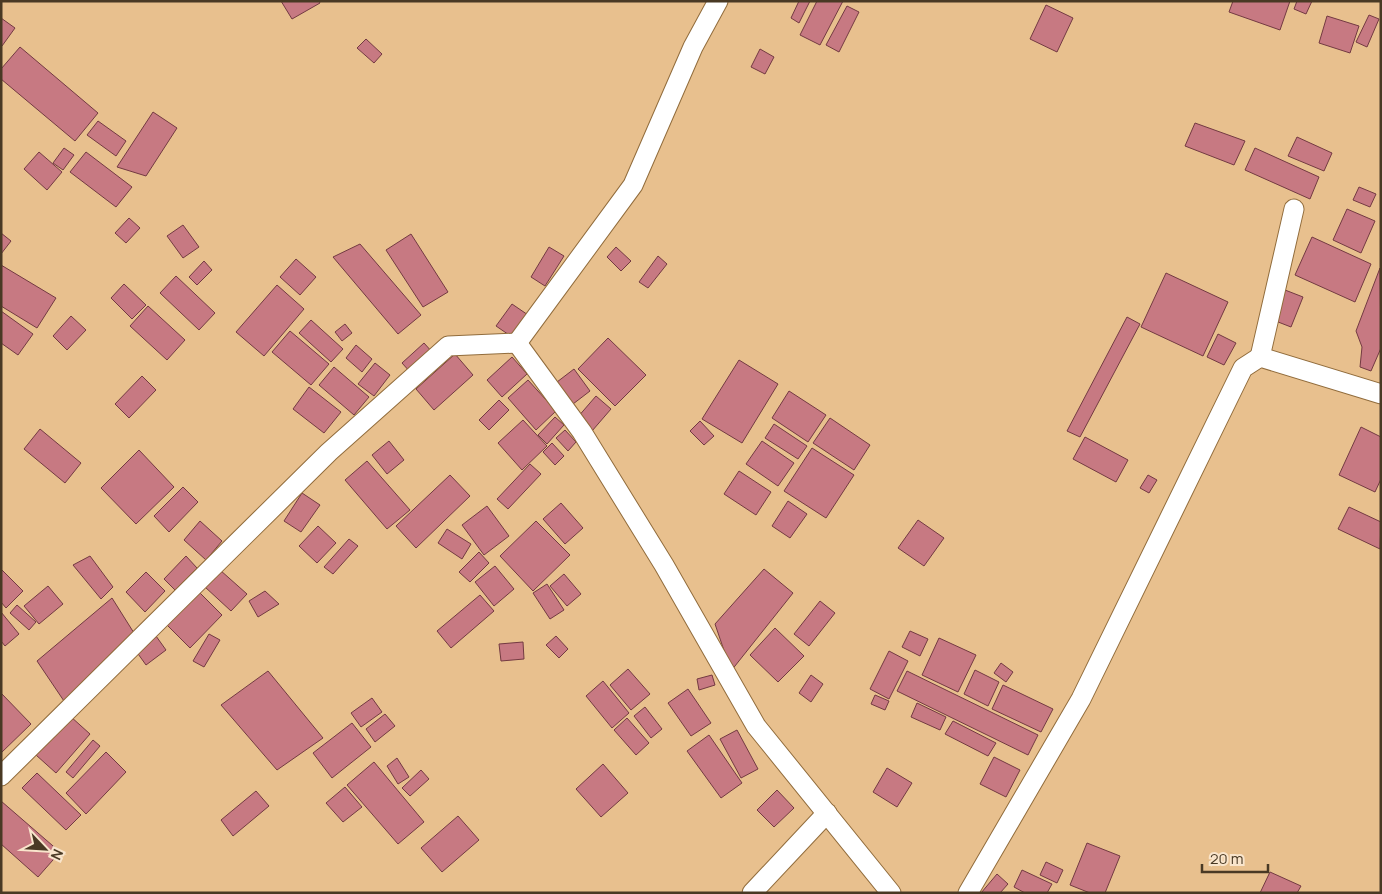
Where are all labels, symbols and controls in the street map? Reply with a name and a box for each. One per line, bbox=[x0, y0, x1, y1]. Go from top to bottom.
north arrow bbox=[20, 824, 70, 874]
scale bar bbox=[1202, 842, 1268, 874]
text: N bbox=[46, 846, 68, 863]
text: 20 m bbox=[1210, 848, 1243, 869]

